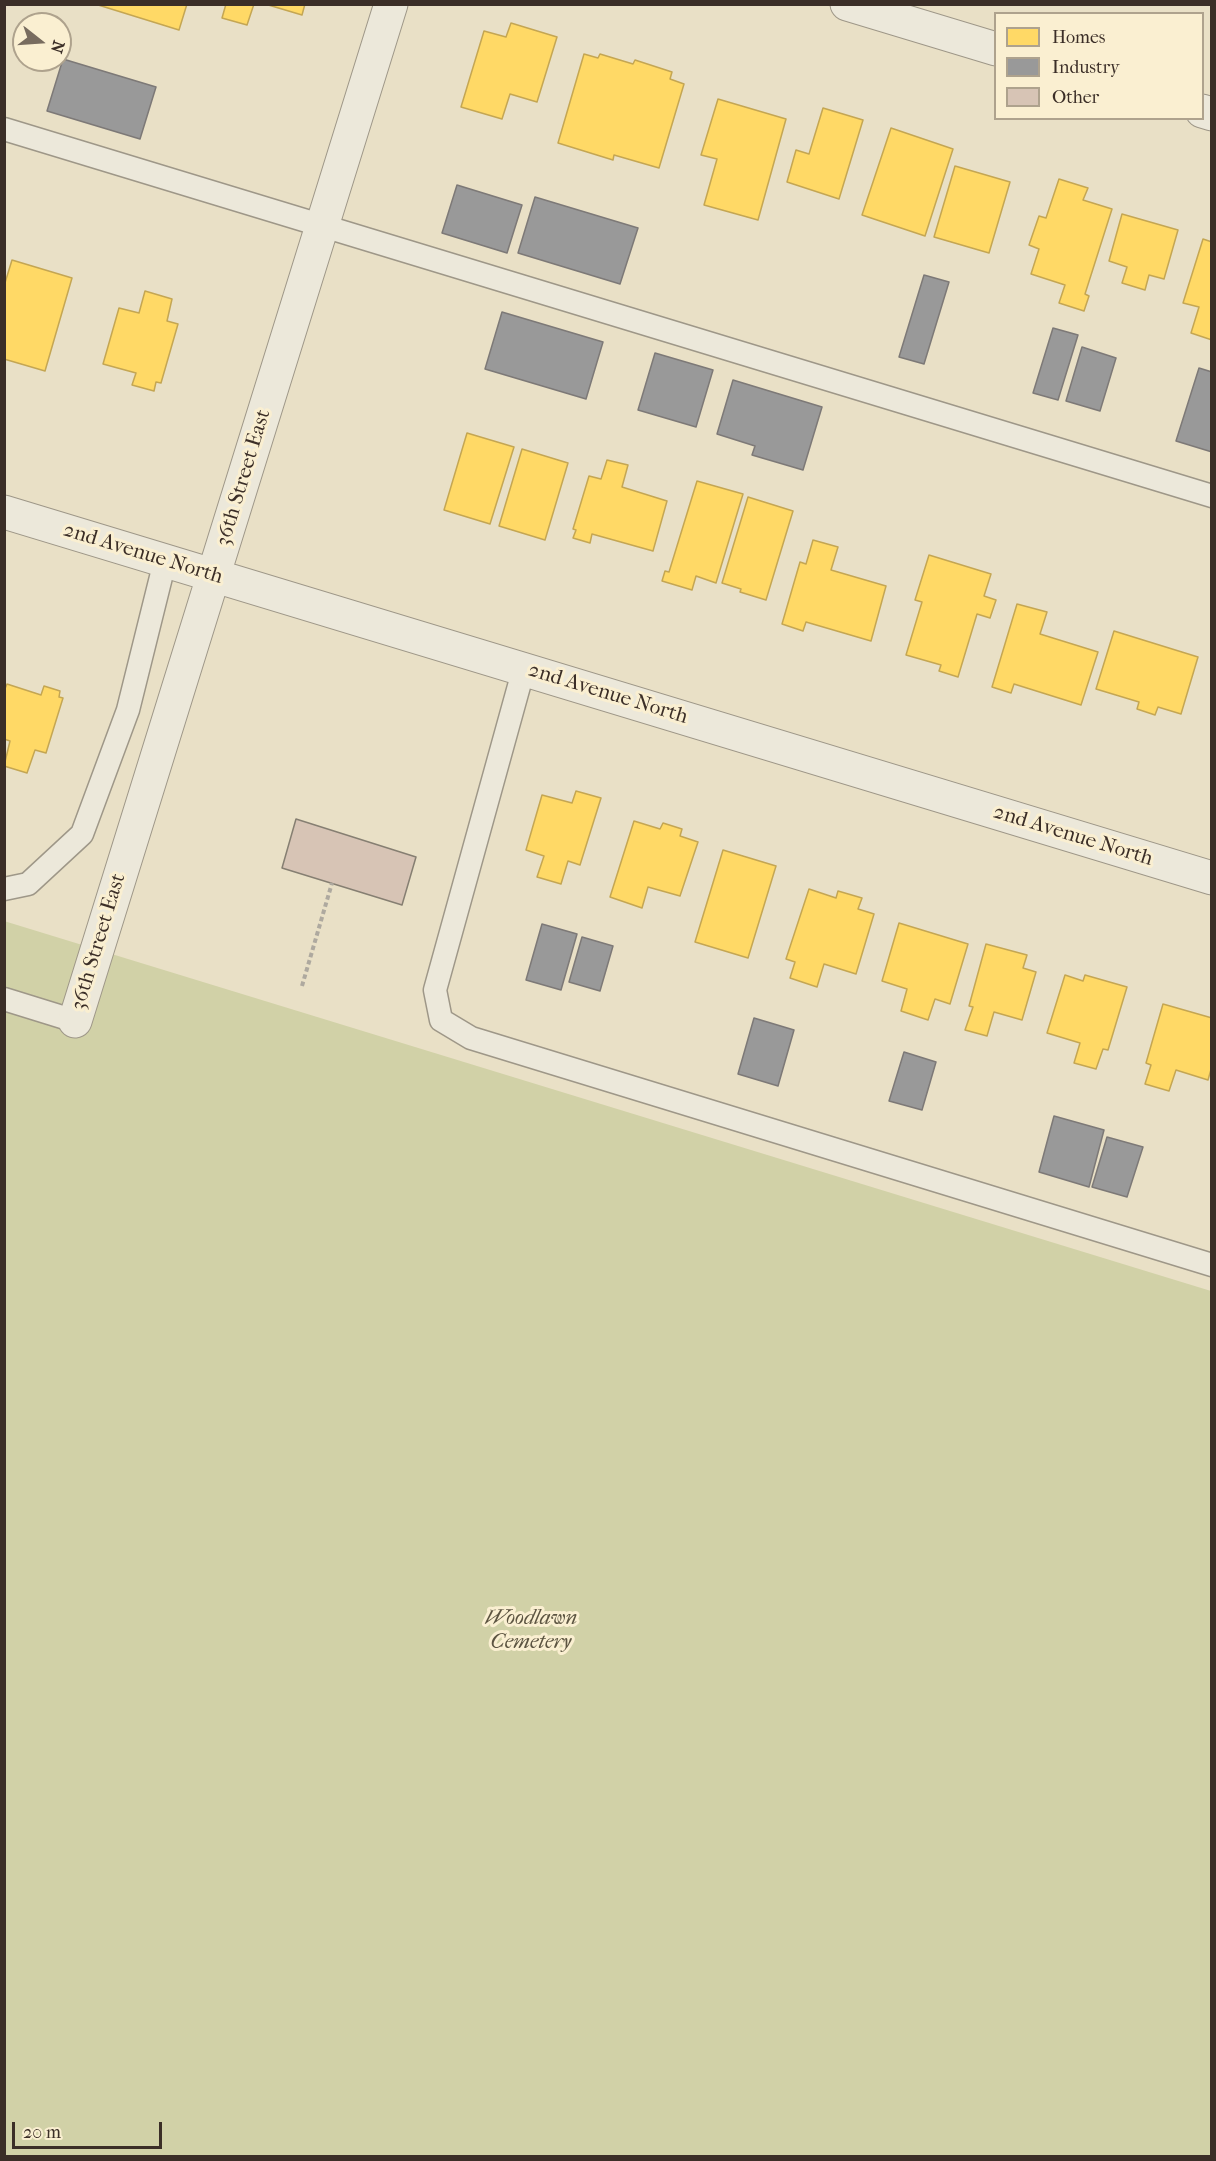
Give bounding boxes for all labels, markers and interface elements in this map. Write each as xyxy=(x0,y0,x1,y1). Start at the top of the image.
north arrow xyxy=(12,12,72,72)
legend xyxy=(994,12,1204,120)
text: Homes xyxy=(1052,27,1106,48)
text: N xyxy=(47,38,69,55)
text: Industry xyxy=(1052,57,1120,78)
text: Other xyxy=(1052,87,1099,108)
street label: 36th Street East xyxy=(211,407,277,549)
street label: 2nd Avenue North xyxy=(60,518,226,590)
street label: 2nd Avenue North xyxy=(525,658,691,730)
street label: 2nd Avenue North xyxy=(990,800,1156,872)
street label: 36th Street East xyxy=(66,871,132,1013)
park label: Woodlawn Cemetery xyxy=(485,1606,577,1656)
scale bar xyxy=(15,2110,165,2148)
text: 20 m xyxy=(23,2122,61,2143)

